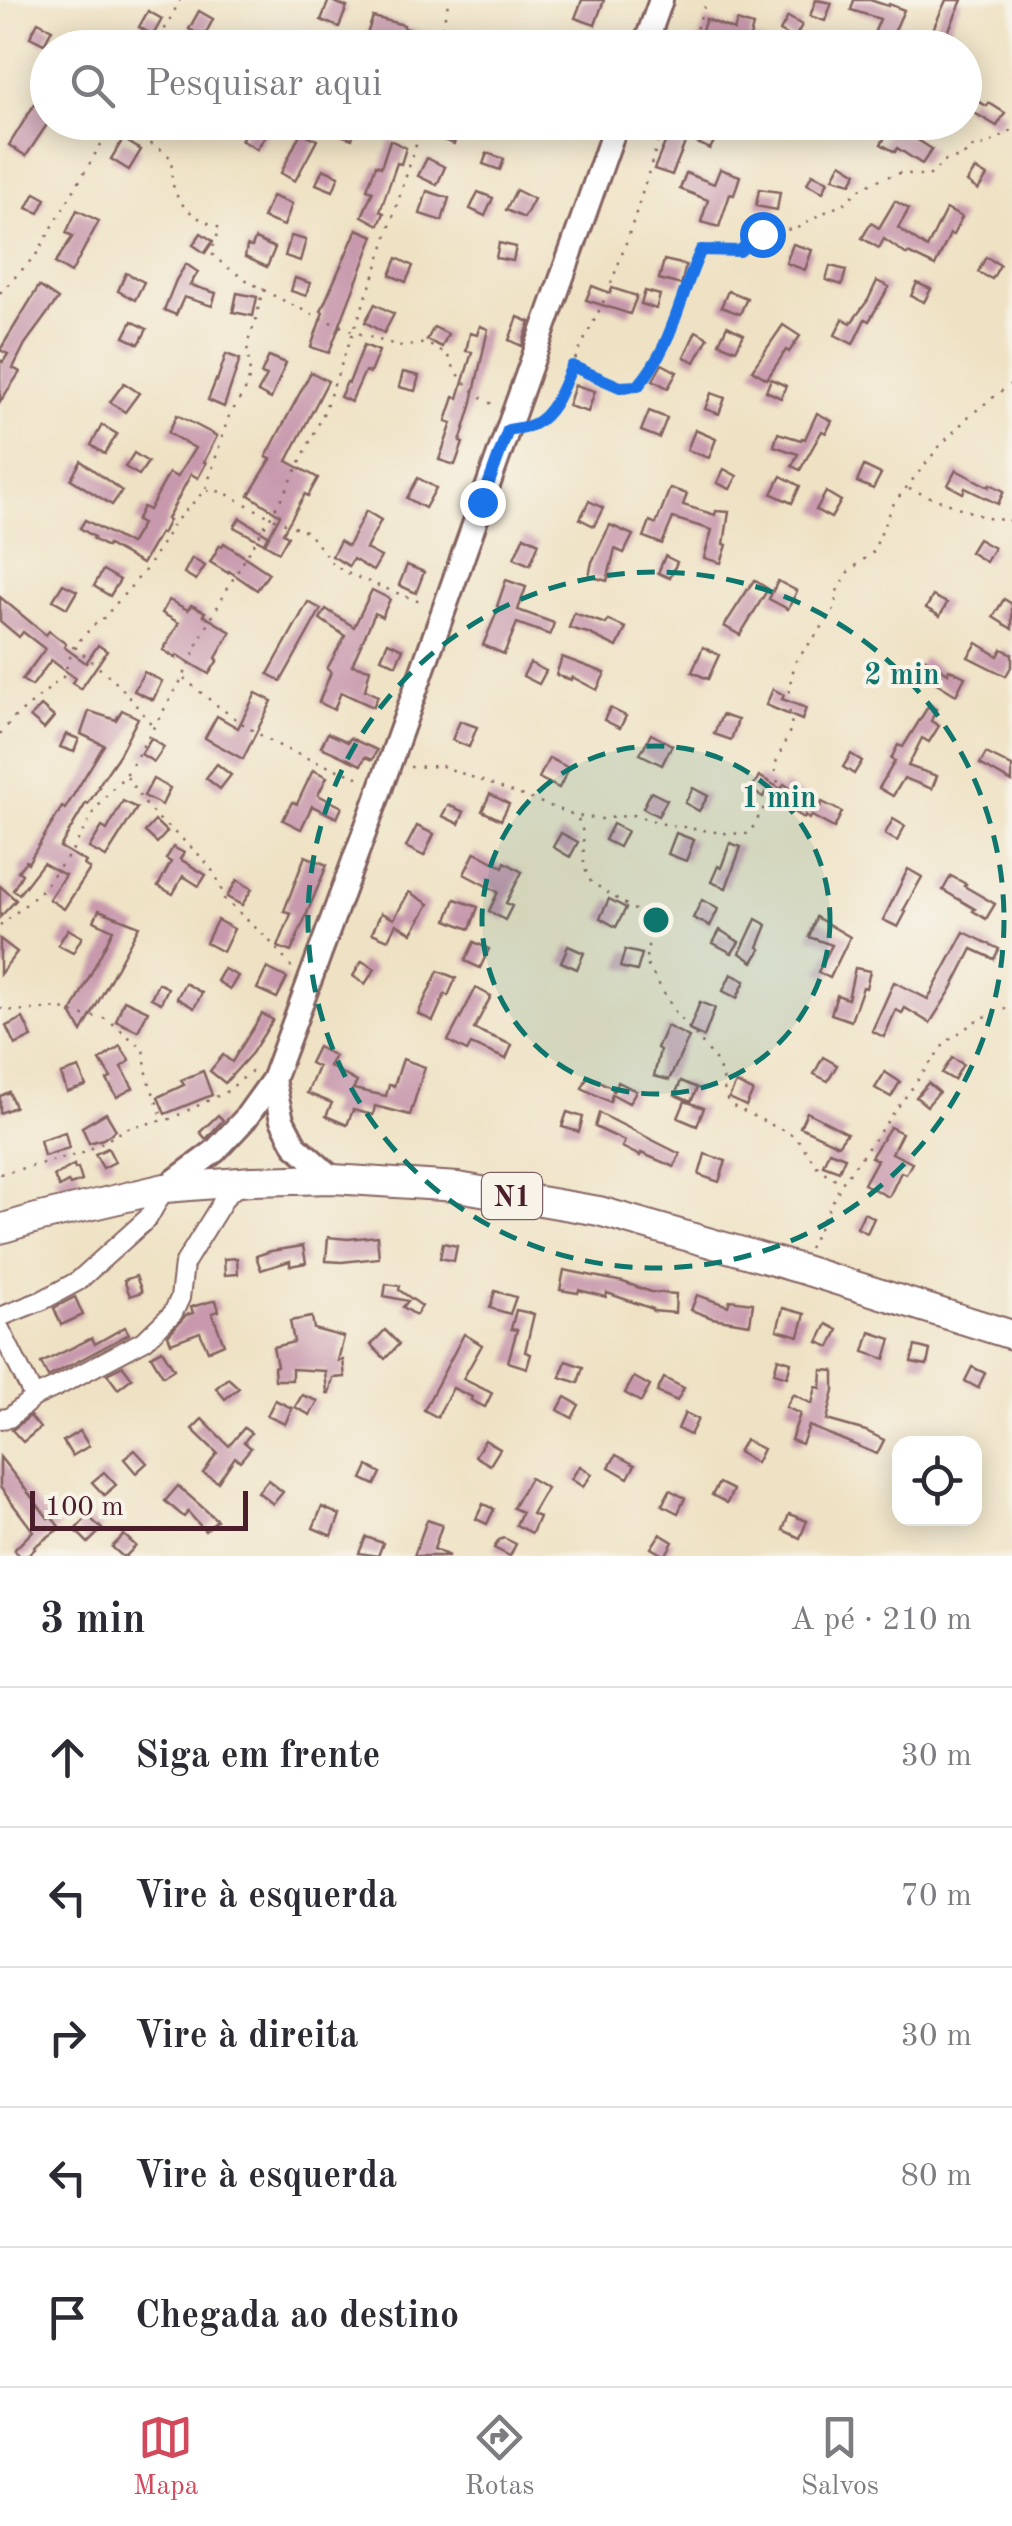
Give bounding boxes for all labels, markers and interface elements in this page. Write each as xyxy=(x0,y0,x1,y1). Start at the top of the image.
search box xyxy=(30,30,982,140)
icon: search xyxy=(65,58,120,113)
text: Pesquisar aqui xyxy=(145,66,382,104)
route start xyxy=(740,212,786,258)
route end xyxy=(460,480,506,526)
text: 2 min xyxy=(864,661,940,691)
text: 1 min xyxy=(741,784,817,814)
centre of rings xyxy=(638,902,674,938)
road number: N1 xyxy=(482,1173,542,1219)
map controls xyxy=(892,1436,982,1526)
button: locate xyxy=(892,1436,982,1526)
scale bar xyxy=(30,1486,248,1530)
text: 100 m xyxy=(45,1494,124,1522)
text: 3 min xyxy=(40,1600,146,1642)
text: A pé · 210 m xyxy=(790,1605,972,1637)
icon: ahead xyxy=(40,1730,95,1785)
text: Siga em frente xyxy=(135,1738,380,1776)
text: 30 m xyxy=(901,1741,972,1773)
icon: left xyxy=(40,1870,95,1925)
text: Vire à esquerda xyxy=(135,1878,397,1916)
text: 70 m xyxy=(901,1881,972,1913)
icon: right xyxy=(40,2010,95,2065)
text: Vire à direita xyxy=(135,2018,359,2056)
text: 30 m xyxy=(901,2021,972,2053)
icon: left xyxy=(40,2150,95,2205)
text: Vire à esquerda xyxy=(135,2158,397,2196)
text: 80 m xyxy=(901,2161,972,2193)
icon: arrive xyxy=(40,2290,95,2345)
text: Chegada ao destino xyxy=(135,2298,459,2336)
tab: Mapa xyxy=(133,2410,199,2505)
tab: Rotas xyxy=(465,2410,535,2505)
tab: Salvos xyxy=(801,2410,879,2505)

